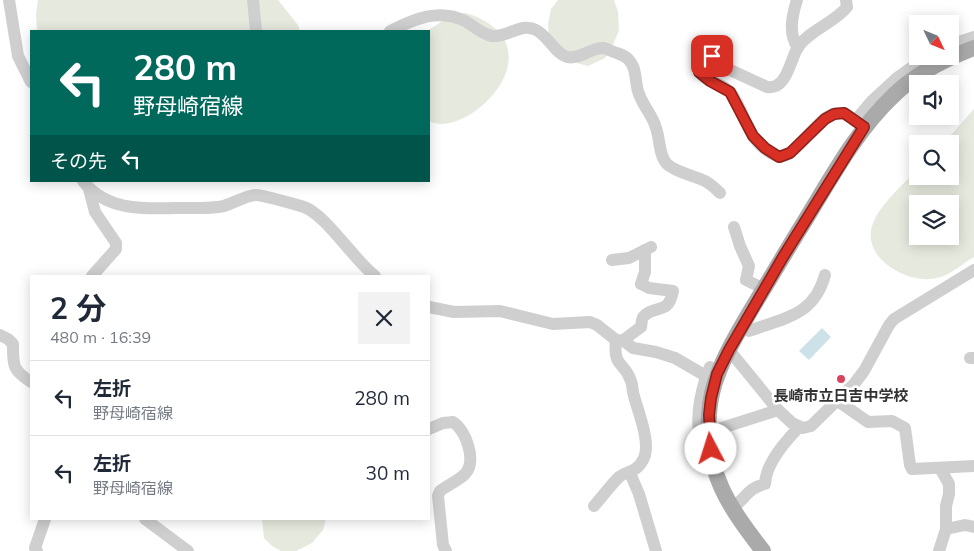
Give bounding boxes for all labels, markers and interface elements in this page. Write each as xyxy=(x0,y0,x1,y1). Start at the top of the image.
north arrow xyxy=(909,15,959,65)
map controls xyxy=(909,15,959,245)
pin xyxy=(691,35,733,77)
icon: arrive xyxy=(698,42,726,70)
text: 280 m xyxy=(133,45,237,89)
icon: left xyxy=(50,50,115,115)
button: sound xyxy=(909,75,959,125)
text: 野母崎宿線 xyxy=(133,92,243,120)
button: search xyxy=(909,135,959,185)
icon: left xyxy=(117,145,145,173)
text: その先 xyxy=(50,149,107,173)
button: layers xyxy=(909,195,959,245)
text: 2 分 xyxy=(50,289,106,327)
button: close xyxy=(358,292,410,344)
text: 480 m · 16:39 xyxy=(50,327,151,347)
marker: 長崎市立日吉中学校 xyxy=(835,373,847,385)
text: 左折 xyxy=(93,376,131,400)
icon: left xyxy=(50,384,78,412)
text: 280 m xyxy=(354,386,410,410)
place label: 長崎市立日吉中学校 xyxy=(773,386,909,405)
text: 野母崎宿線 xyxy=(93,403,173,423)
position arrow xyxy=(684,422,736,474)
text: 左折 xyxy=(93,451,131,475)
icon: left xyxy=(50,459,78,487)
text: 30 m xyxy=(366,461,410,485)
text: 野母崎宿線 xyxy=(93,478,173,498)

